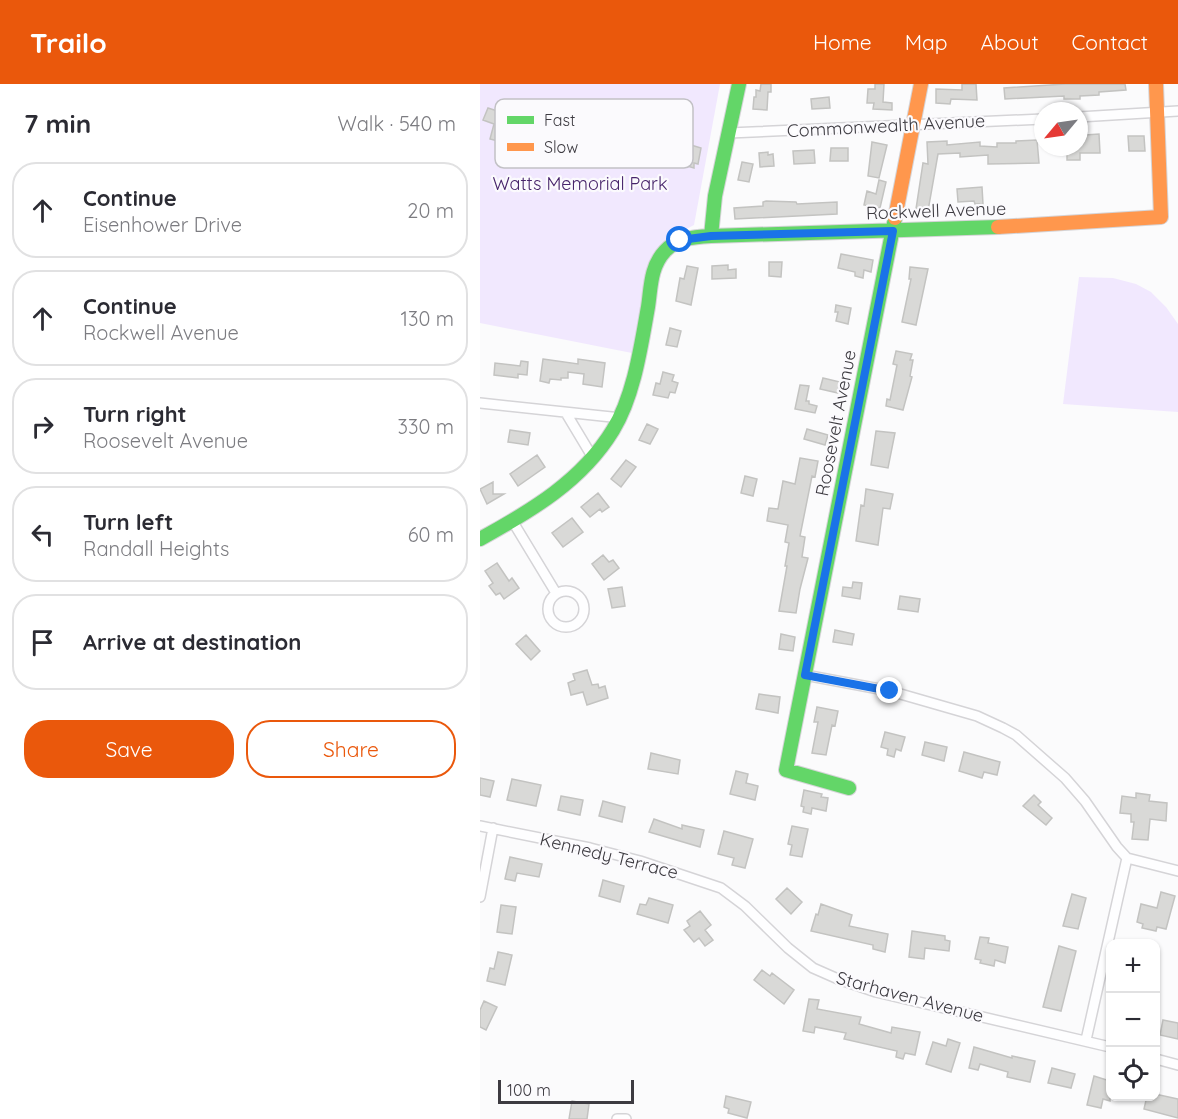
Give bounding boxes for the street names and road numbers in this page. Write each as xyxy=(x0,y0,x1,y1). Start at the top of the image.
street label: Commonwealth Avenue xyxy=(786,109,986,142)
street label: Rockwell Avenue xyxy=(865,197,1006,224)
street label: Roosevelt Avenue xyxy=(810,348,861,498)
street label: Kennedy Terrace xyxy=(537,827,681,884)
street label: Starhaven Avenue xyxy=(834,966,986,1027)

